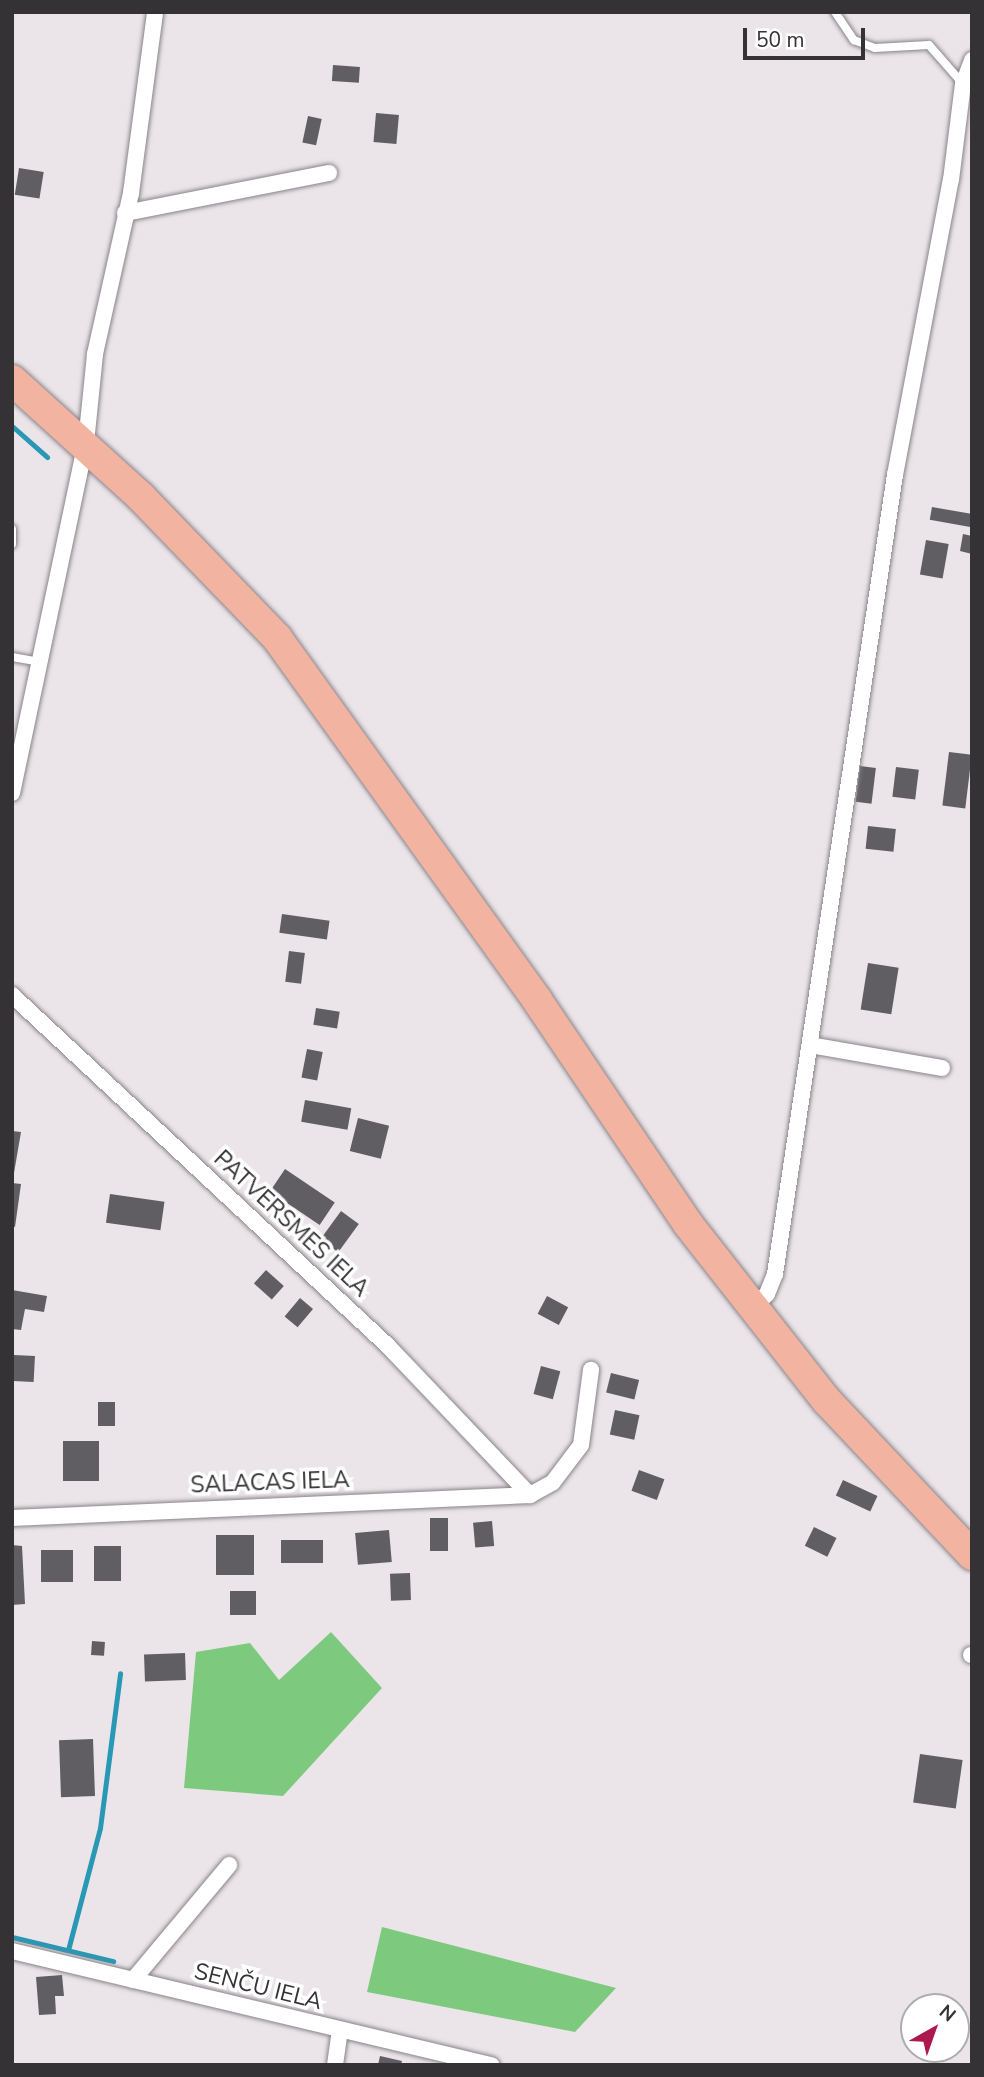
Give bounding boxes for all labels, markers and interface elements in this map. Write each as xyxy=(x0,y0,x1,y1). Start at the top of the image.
scale bar xyxy=(746,14,869,58)
text: 50 m xyxy=(756,26,805,54)
street label: PATVERSMES IELA xyxy=(208,1145,374,1303)
street label: SALACAS IELA xyxy=(190,1466,350,1500)
street label: SENČU IELA xyxy=(191,1958,325,2016)
north arrow xyxy=(900,1993,970,2063)
text: N xyxy=(933,1999,961,2028)

